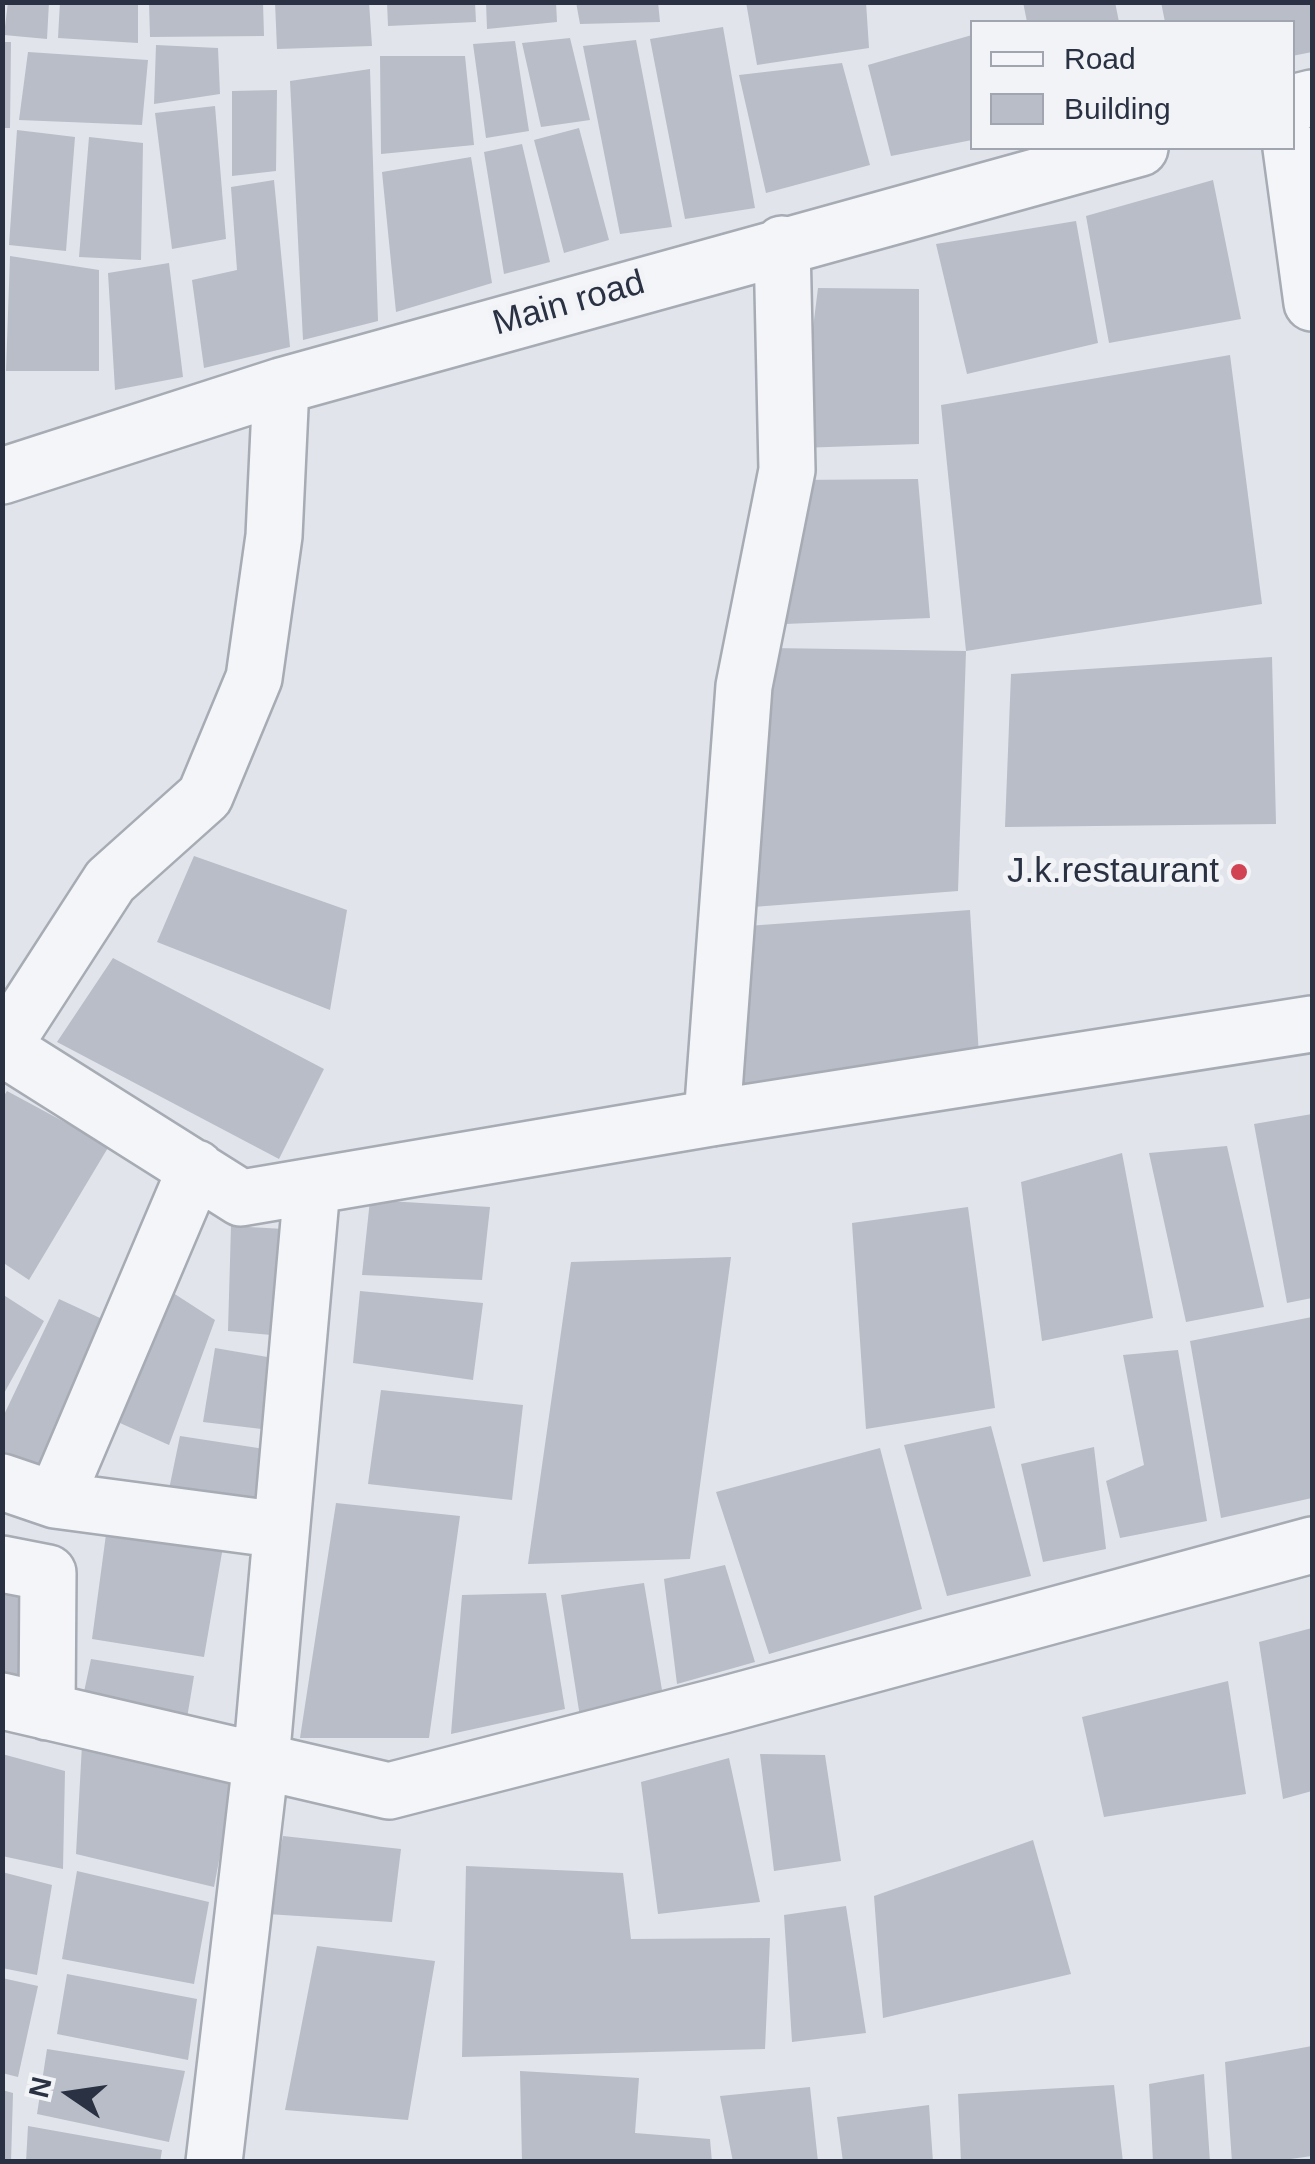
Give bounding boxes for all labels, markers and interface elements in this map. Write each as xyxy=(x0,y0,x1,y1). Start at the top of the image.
legend xyxy=(970,20,1295,150)
text: Road xyxy=(1064,42,1136,75)
text: Building xyxy=(1064,92,1171,125)
street label: Main road xyxy=(488,262,650,346)
place label: J.k.restaurant xyxy=(1007,851,1219,893)
marker: J.k.restaurant xyxy=(1228,861,1250,883)
north arrow xyxy=(20,2044,120,2144)
text: N xyxy=(23,2074,58,2100)

